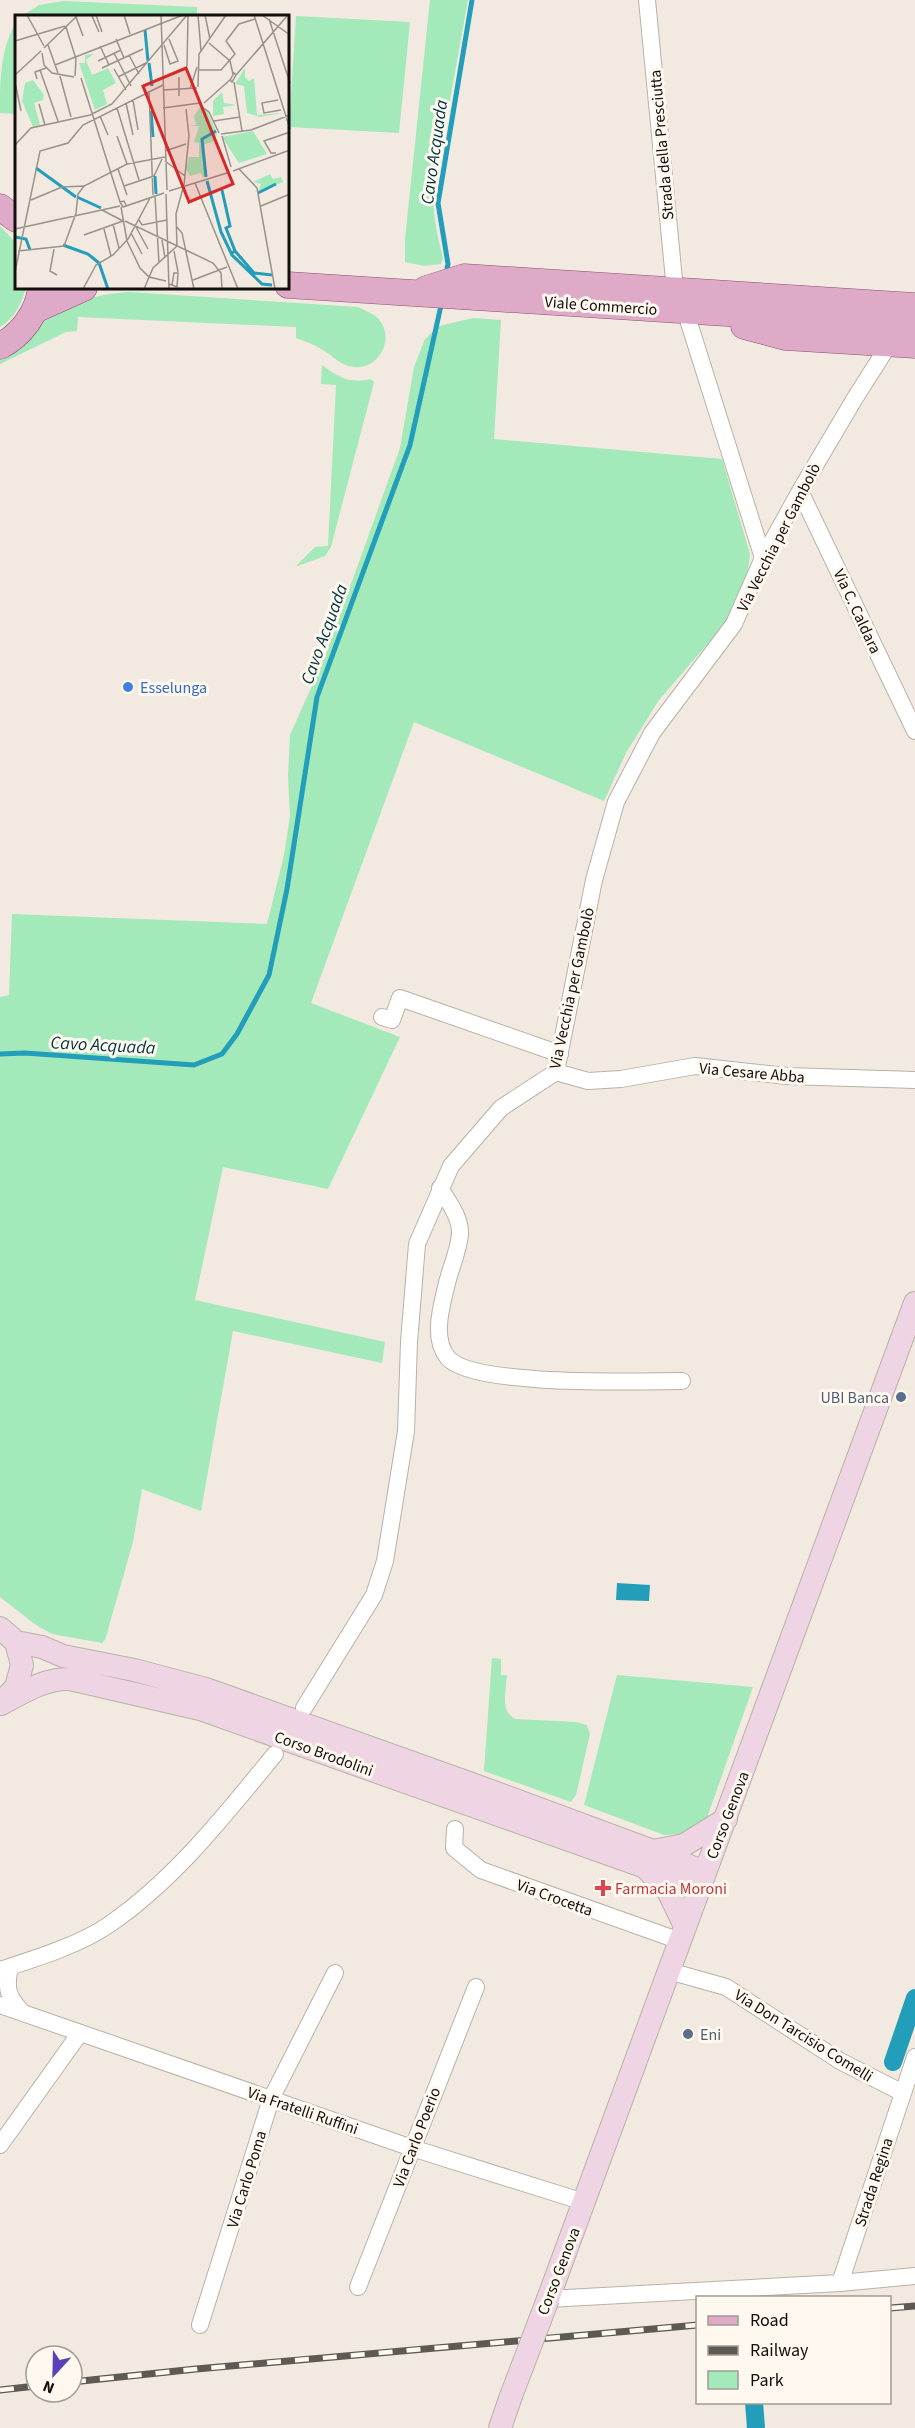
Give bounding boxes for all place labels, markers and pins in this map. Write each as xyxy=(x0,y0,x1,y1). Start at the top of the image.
place label: Esselunga xyxy=(140,677,207,699)
marker: Esselunga xyxy=(121,680,135,694)
place label: UBI Banca xyxy=(820,1387,889,1409)
marker: UBI Banca xyxy=(894,1390,908,1404)
place label: Farmacia Moroni xyxy=(615,1878,727,1900)
marker: Farmacia Moroni xyxy=(596,1881,610,1895)
place label: Eni xyxy=(700,2024,721,2046)
marker: Eni xyxy=(681,2027,695,2041)

